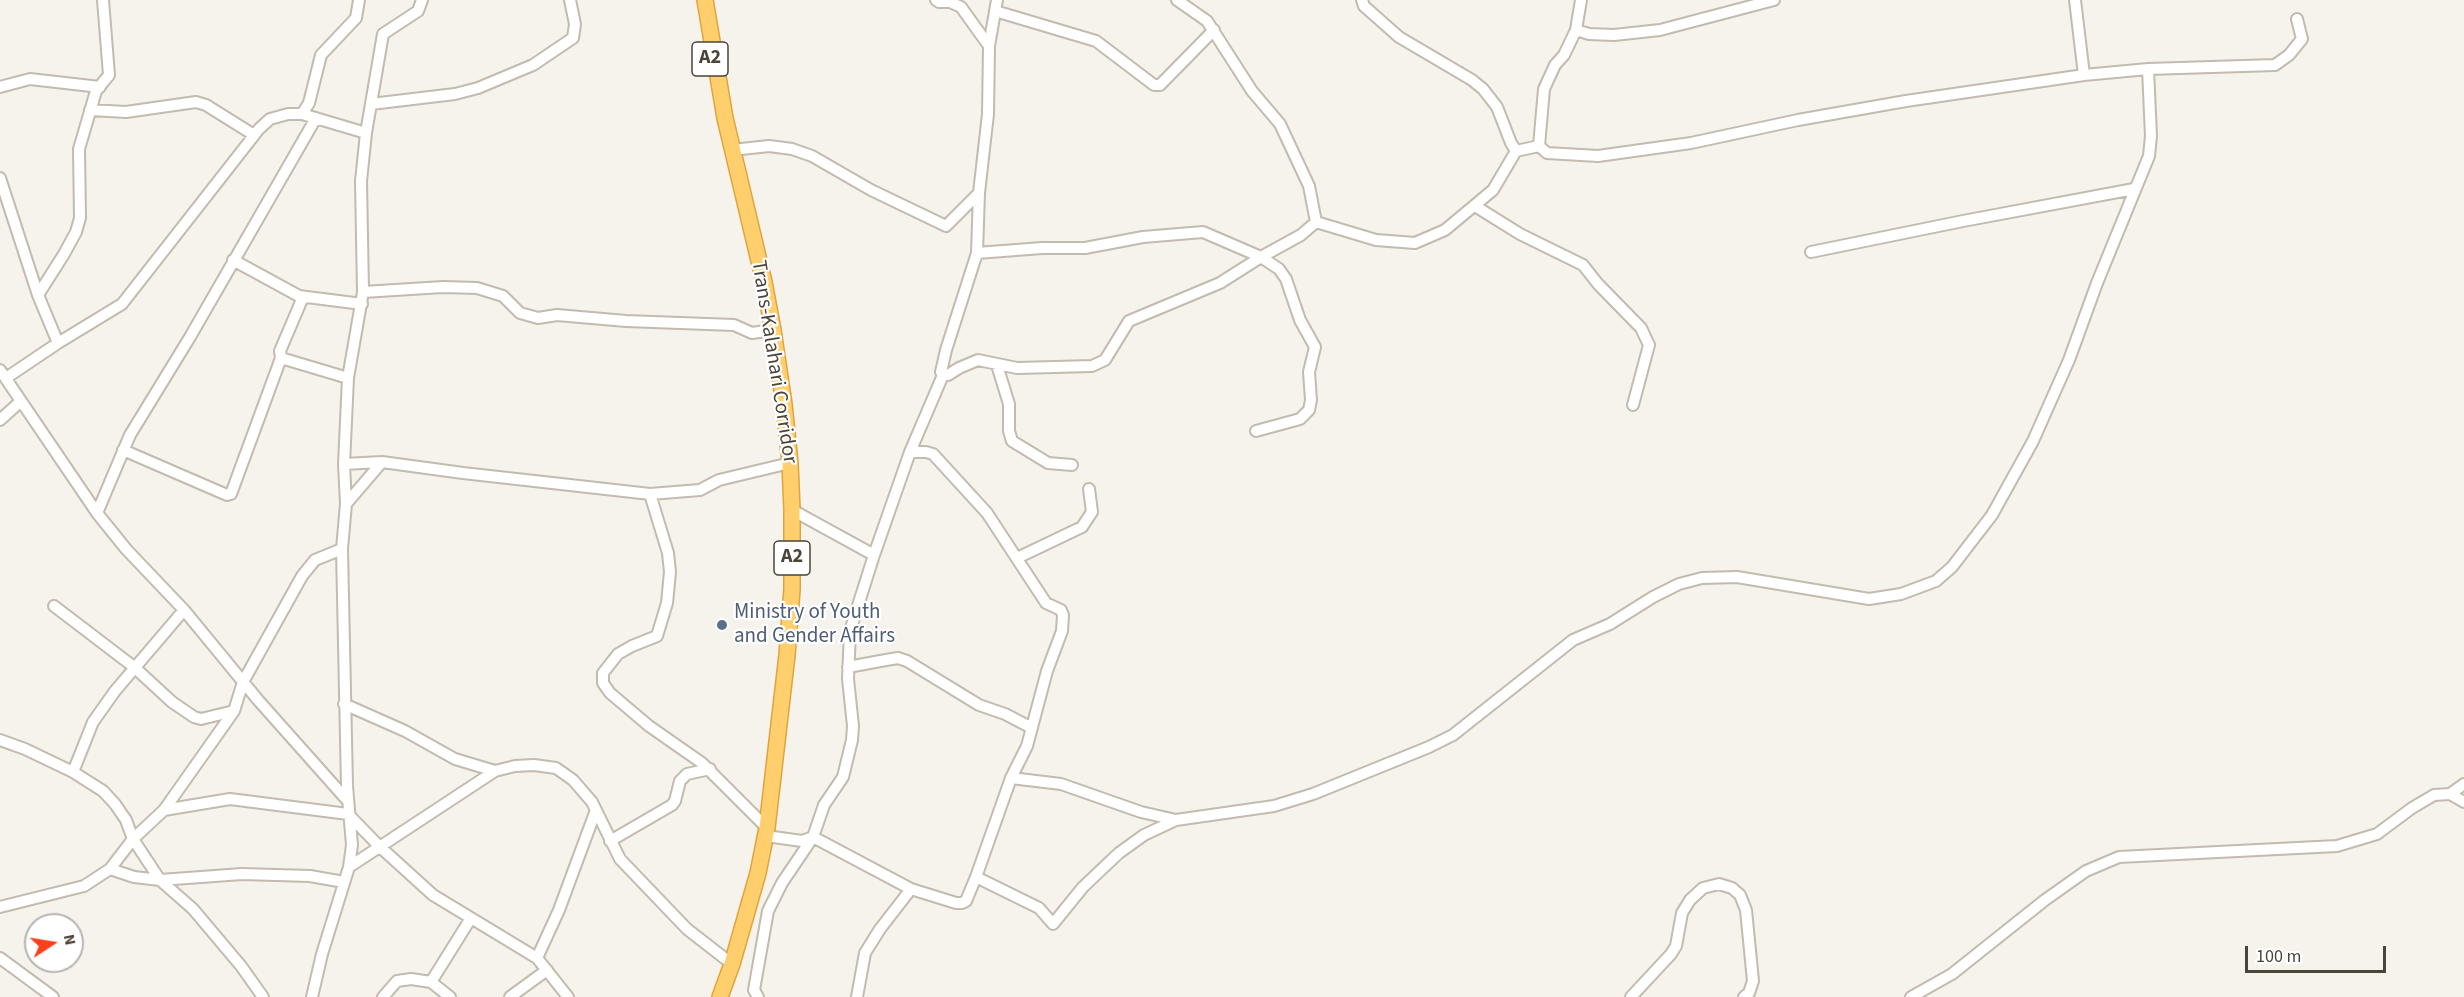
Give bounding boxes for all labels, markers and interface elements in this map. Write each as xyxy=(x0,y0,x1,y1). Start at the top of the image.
road number: A2 xyxy=(692,42,728,76)
street label: Trans-Kalahari Corridor xyxy=(744,259,802,465)
road number: A2 xyxy=(774,541,810,575)
place label: Ministry of Youth and Gender Affairs xyxy=(734,600,895,650)
marker: Ministry of Youth and Gender Affairs xyxy=(715,618,729,632)
north arrow xyxy=(24,913,84,973)
text: N xyxy=(58,932,82,947)
scale bar xyxy=(2248,934,2389,972)
text: 100 m xyxy=(2256,944,2301,969)

